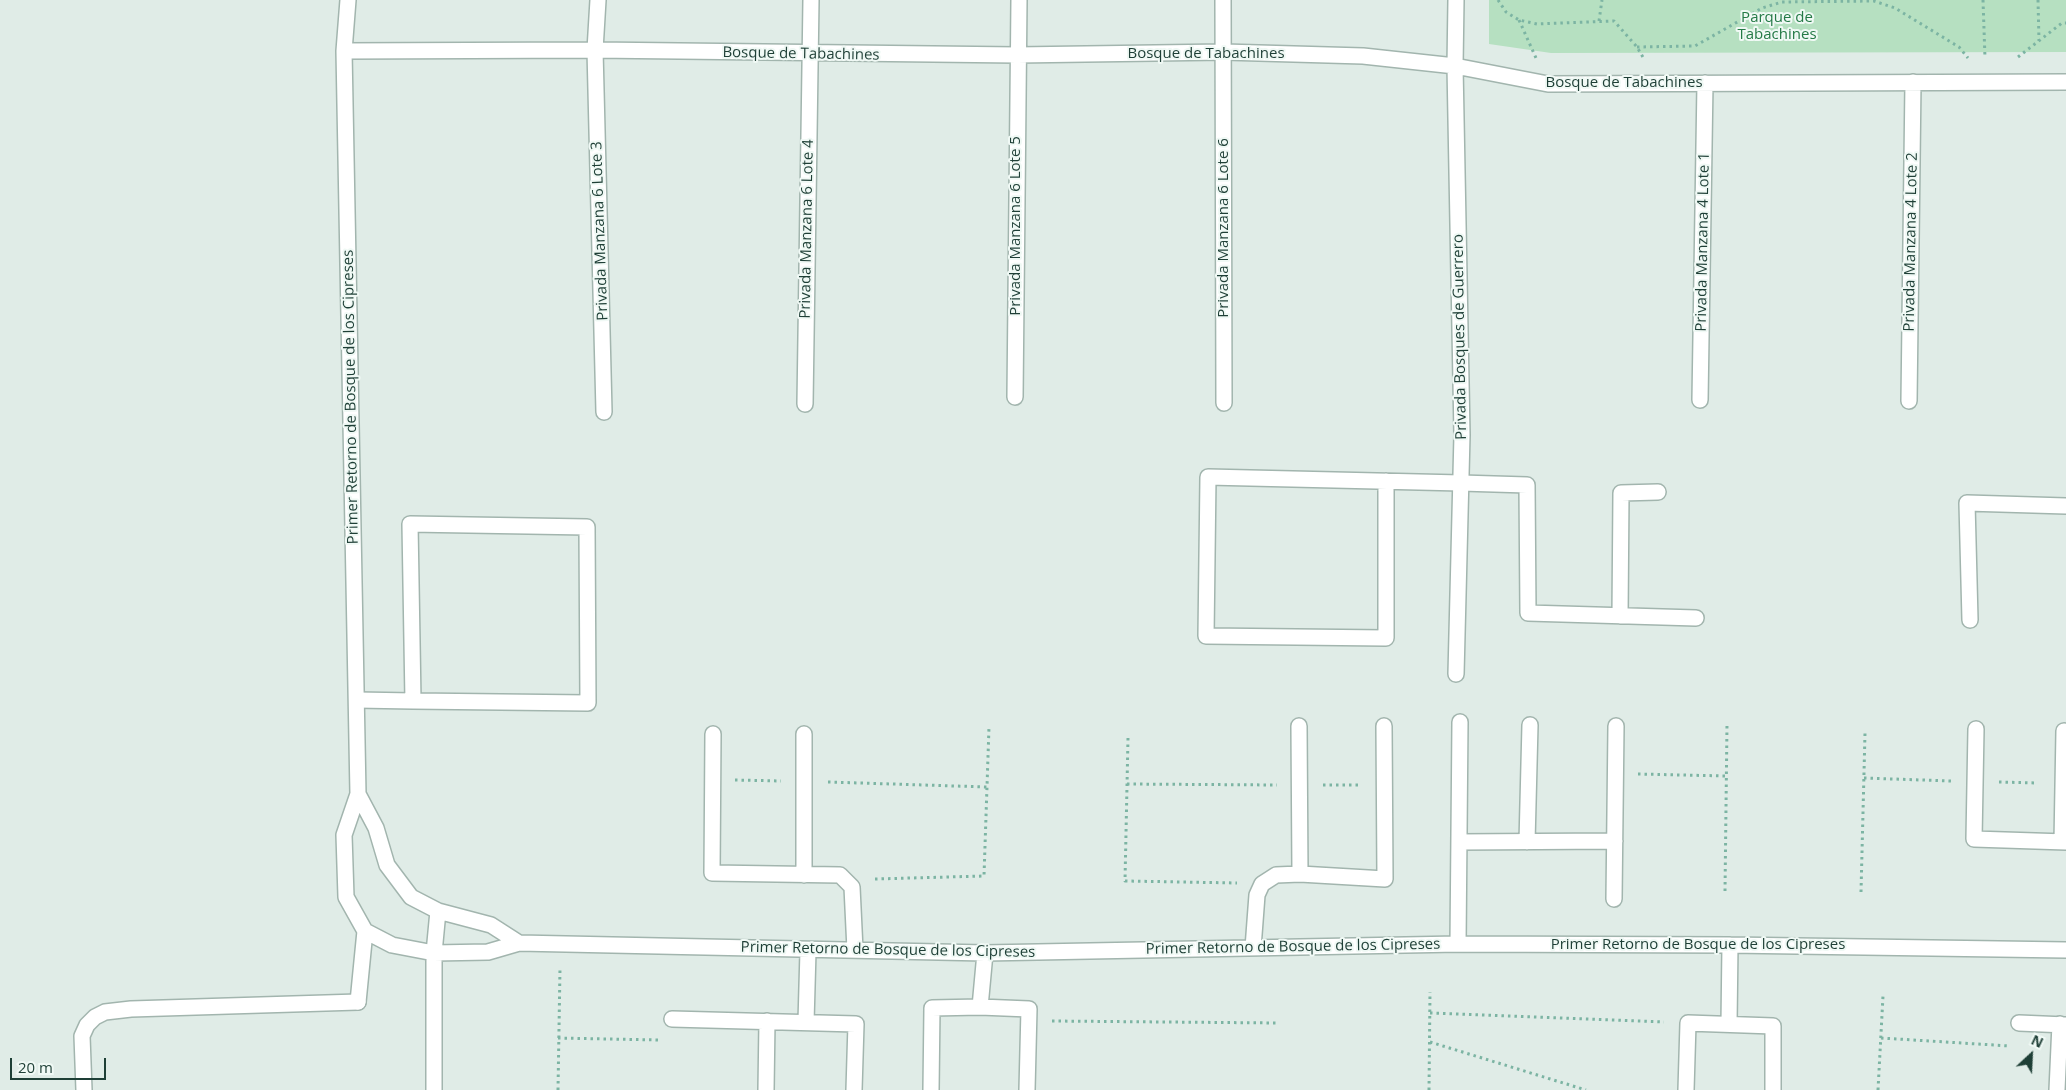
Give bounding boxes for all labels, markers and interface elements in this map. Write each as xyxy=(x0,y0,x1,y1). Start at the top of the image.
park label: Parque de Tabachines xyxy=(1737,9,1817,44)
street label: Bosque de Tabachines xyxy=(722,44,880,64)
street label: Bosque de Tabachines xyxy=(1127,45,1285,63)
street label: Bosque de Tabachines xyxy=(1545,74,1703,92)
street label: Privada Manzana 6 Lote 5 xyxy=(1007,136,1025,316)
street label: Privada Manzana 6 Lote 6 xyxy=(1215,138,1233,318)
street label: Privada Manzana 6 Lote 4 xyxy=(796,139,818,319)
street label: Privada Manzana 6 Lote 3 xyxy=(588,141,612,321)
street label: Privada Manzana 4 Lote 1 xyxy=(1692,152,1714,332)
street label: Privada Manzana 4 Lote 2 xyxy=(1900,152,1922,332)
street label: Privada Bosques de Guerrero xyxy=(1449,234,1471,440)
street label: Primer Retorno de Bosque de los Cipreses xyxy=(339,250,363,544)
street label: Primer Retorno de Bosque de los Cipreses xyxy=(1146,935,1440,959)
street label: Primer Retorno de Bosque de los Cipreses xyxy=(1551,936,1845,954)
street label: Primer Retorno de Bosque de los Cipreses xyxy=(741,938,1035,962)
north arrow xyxy=(2006,1030,2056,1080)
text: N xyxy=(2028,1030,2047,1052)
scale bar xyxy=(12,1048,109,1080)
text: 20 m xyxy=(18,1057,53,1077)

